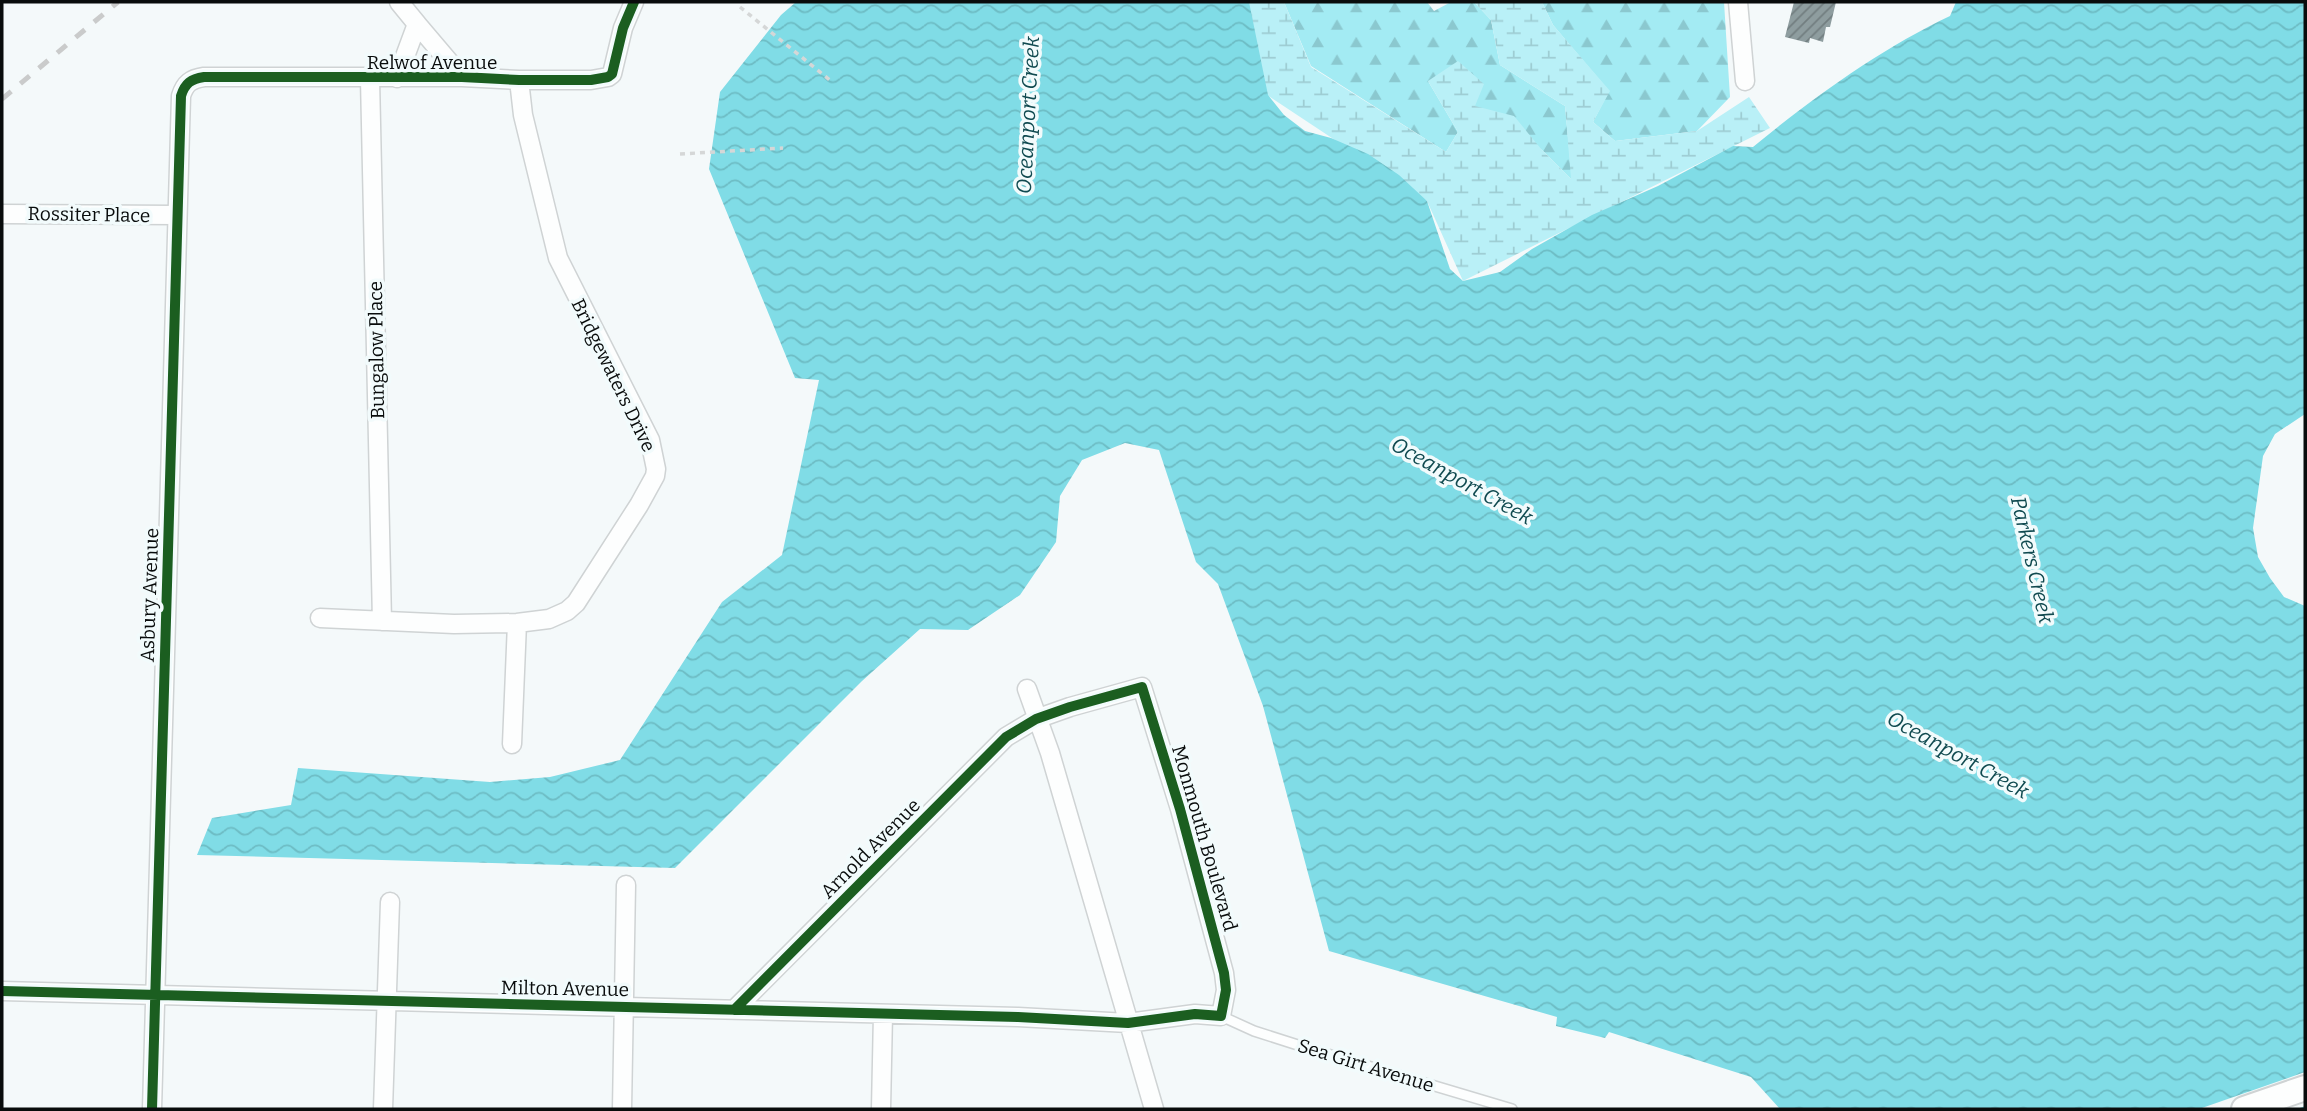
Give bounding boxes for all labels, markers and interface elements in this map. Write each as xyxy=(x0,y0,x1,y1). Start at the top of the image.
water label: Oceanport Creek xyxy=(1011,35,1045,194)
street label: Relwof Avenue xyxy=(367,51,497,74)
street label: Rossiter Place xyxy=(28,202,150,227)
street label: Bungalow Place xyxy=(364,281,389,419)
street label: Bridgewaters Drive xyxy=(567,295,661,456)
water label: Oceanport Creek xyxy=(1387,431,1538,531)
water label: Parkers Creek xyxy=(2005,494,2059,626)
street label: Asbury Avenue xyxy=(136,527,163,663)
water label: Oceanport Creek xyxy=(1883,705,2034,805)
street label: Monmouth Boulevard xyxy=(1167,743,1242,934)
street label: Arnold Avenue xyxy=(816,794,925,903)
street label: Milton Avenue xyxy=(501,976,629,1001)
street label: Sea Girt Avenue xyxy=(1295,1034,1437,1097)

